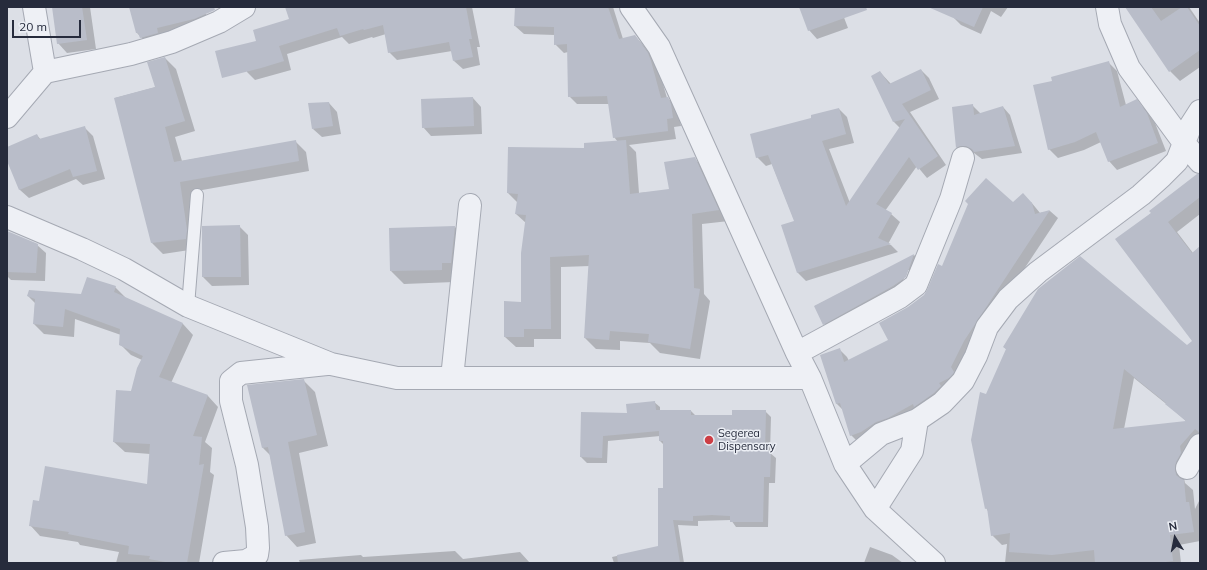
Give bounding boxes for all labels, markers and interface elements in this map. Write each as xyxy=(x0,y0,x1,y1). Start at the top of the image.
scale bar xyxy=(14,12,83,38)
text: 20 m xyxy=(19,19,47,34)
place label: Segerea Dispensary xyxy=(718,427,776,453)
marker: Segerea Dispensary xyxy=(703,434,715,446)
north arrow xyxy=(1155,518,1195,558)
text: N xyxy=(1168,519,1178,534)

